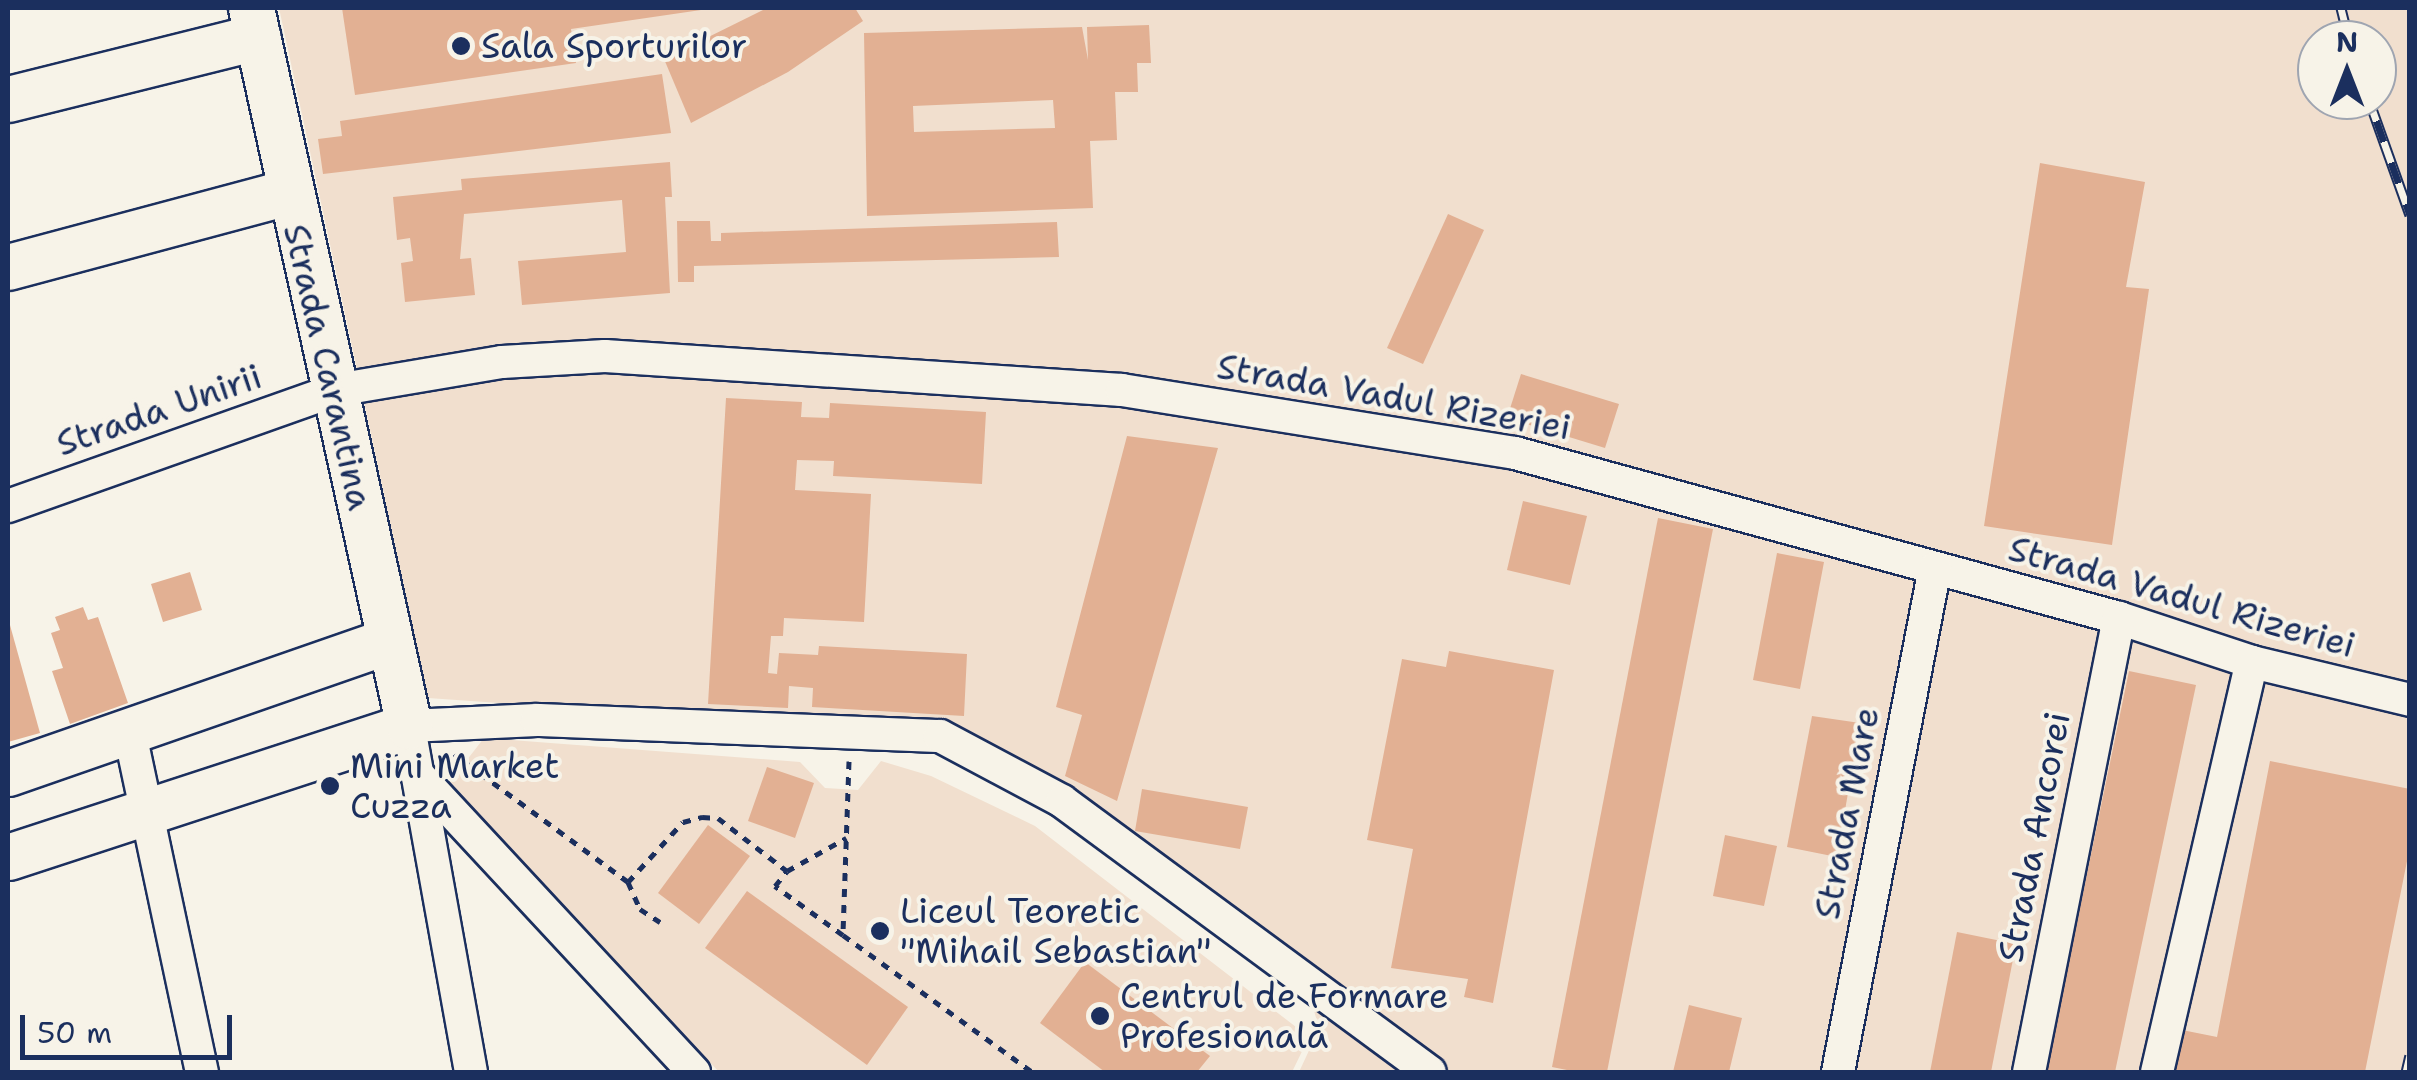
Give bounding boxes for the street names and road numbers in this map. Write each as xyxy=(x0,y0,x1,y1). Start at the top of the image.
street label: Strada Carantina xyxy=(275,220,381,514)
street label: Strada Vadul Rizeriei xyxy=(1214,345,1574,449)
street label: Strada Unirii xyxy=(51,355,267,465)
street label: Strada Vadul Rizeriei xyxy=(2004,527,2360,667)
street label: Strada Mare xyxy=(1806,704,1888,922)
street label: Strada Ancorei xyxy=(1989,708,2079,966)

